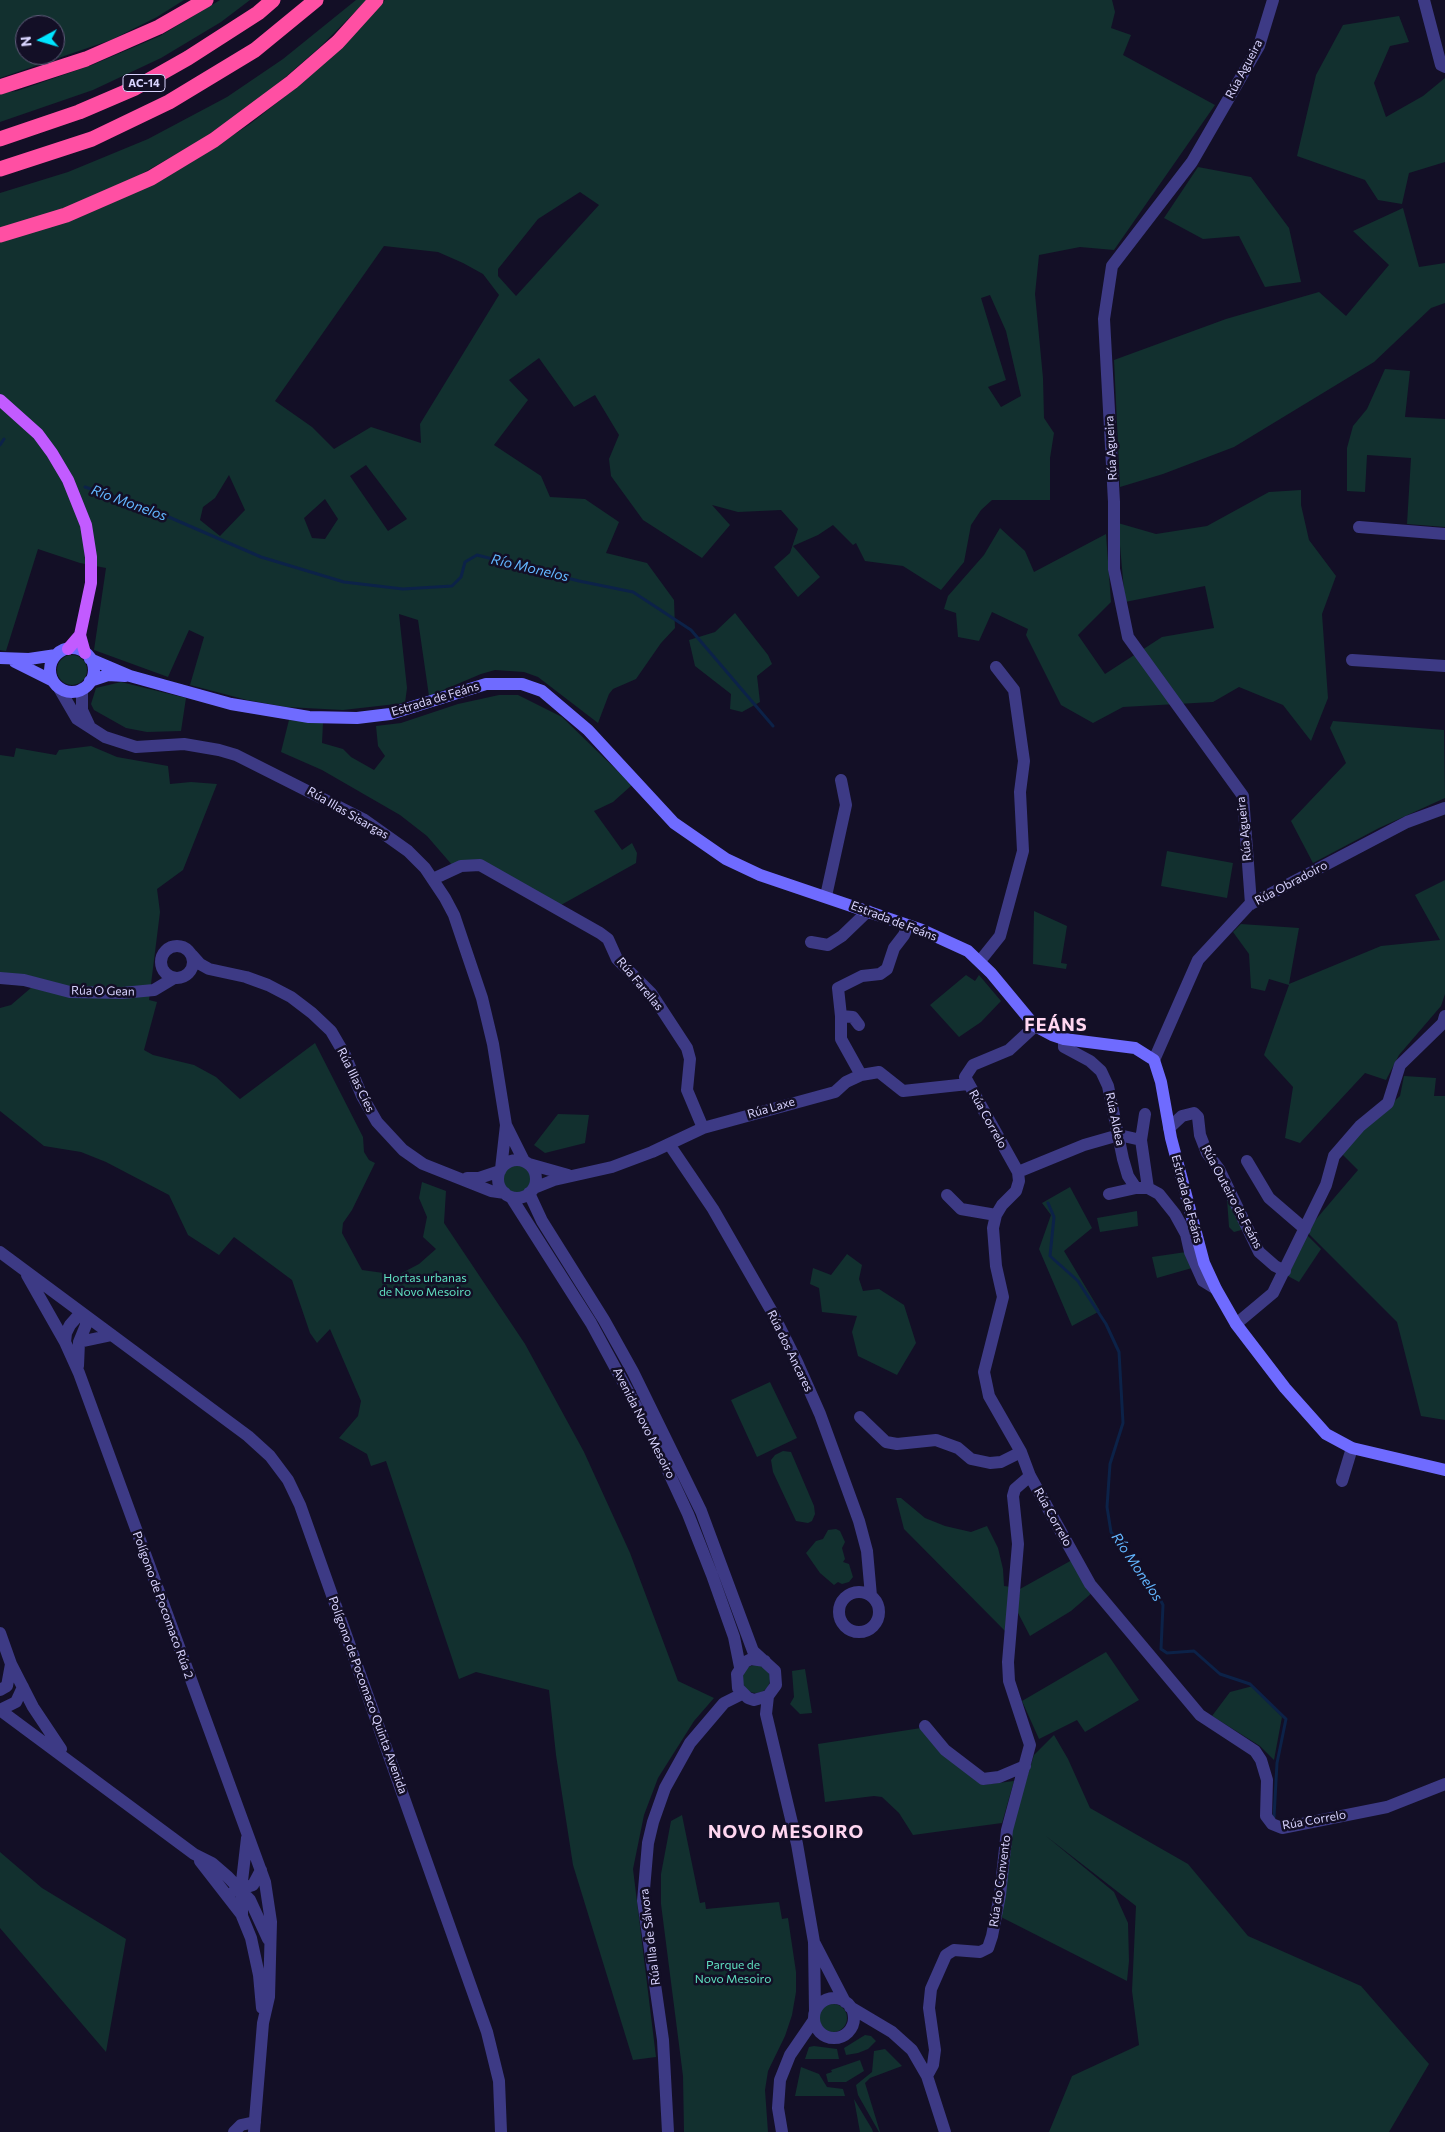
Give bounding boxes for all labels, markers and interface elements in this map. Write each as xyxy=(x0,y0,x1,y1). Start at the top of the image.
north arrow xyxy=(15,15,65,65)
text: N xyxy=(17,35,35,48)
street label: Rúa Agueira xyxy=(1222,37,1266,101)
road number: AC-14 xyxy=(123,75,165,92)
street label: Rúa Agueira xyxy=(1102,415,1120,481)
water label: Río Monelos xyxy=(89,482,169,524)
water label: Río Monelos xyxy=(489,551,571,585)
street label: Estrada de Feáns xyxy=(389,679,481,719)
street label: Rúa Illas Sisargas xyxy=(305,784,391,842)
street label: Rúa Agueira xyxy=(1233,796,1255,862)
street label: Rúa Obradoiro xyxy=(1252,858,1330,908)
street label: Estrada de Feáns xyxy=(849,898,939,944)
street label: Rúa Farellas xyxy=(614,955,666,1013)
street label: Rúa O Gean xyxy=(71,983,135,999)
district label: FEÁNS xyxy=(1024,1014,1088,1036)
street label: Rúa Illas Cíes xyxy=(334,1045,378,1115)
street label: Rúa Correlo xyxy=(966,1087,1010,1151)
street label: Rúa Aldea xyxy=(1102,1091,1128,1147)
street label: Rúa Laxe xyxy=(746,1094,796,1122)
street label: Rúa Outeiro de Feáns xyxy=(1199,1143,1265,1251)
street label: Estrada de Feáns xyxy=(1168,1153,1206,1245)
park label: Hortas urbanas de Novo Mesoiro xyxy=(379,1271,471,1299)
street label: Rúa dos Ancares xyxy=(764,1308,816,1394)
street label: Avenida Novo Mesoiro xyxy=(610,1365,678,1481)
street label: Rúa Correlo xyxy=(1031,1485,1075,1549)
street label: Polígono de Pocomaco Rúa 2 xyxy=(130,1529,196,1681)
water label: Río Monelos xyxy=(1108,1529,1166,1605)
street label: Polígono de Pocomaco Quinta Avenida xyxy=(325,1594,411,1796)
street label: Rúa Correlo xyxy=(1281,1807,1347,1833)
district label: NOVO MESOIRO xyxy=(706,1821,866,1843)
street label: Rúa do Convento xyxy=(986,1834,1014,1928)
street label: Rúa Illa de Sálvora xyxy=(637,1888,663,1986)
park label: Parque de Novo Mesoiro xyxy=(695,1958,771,1986)

